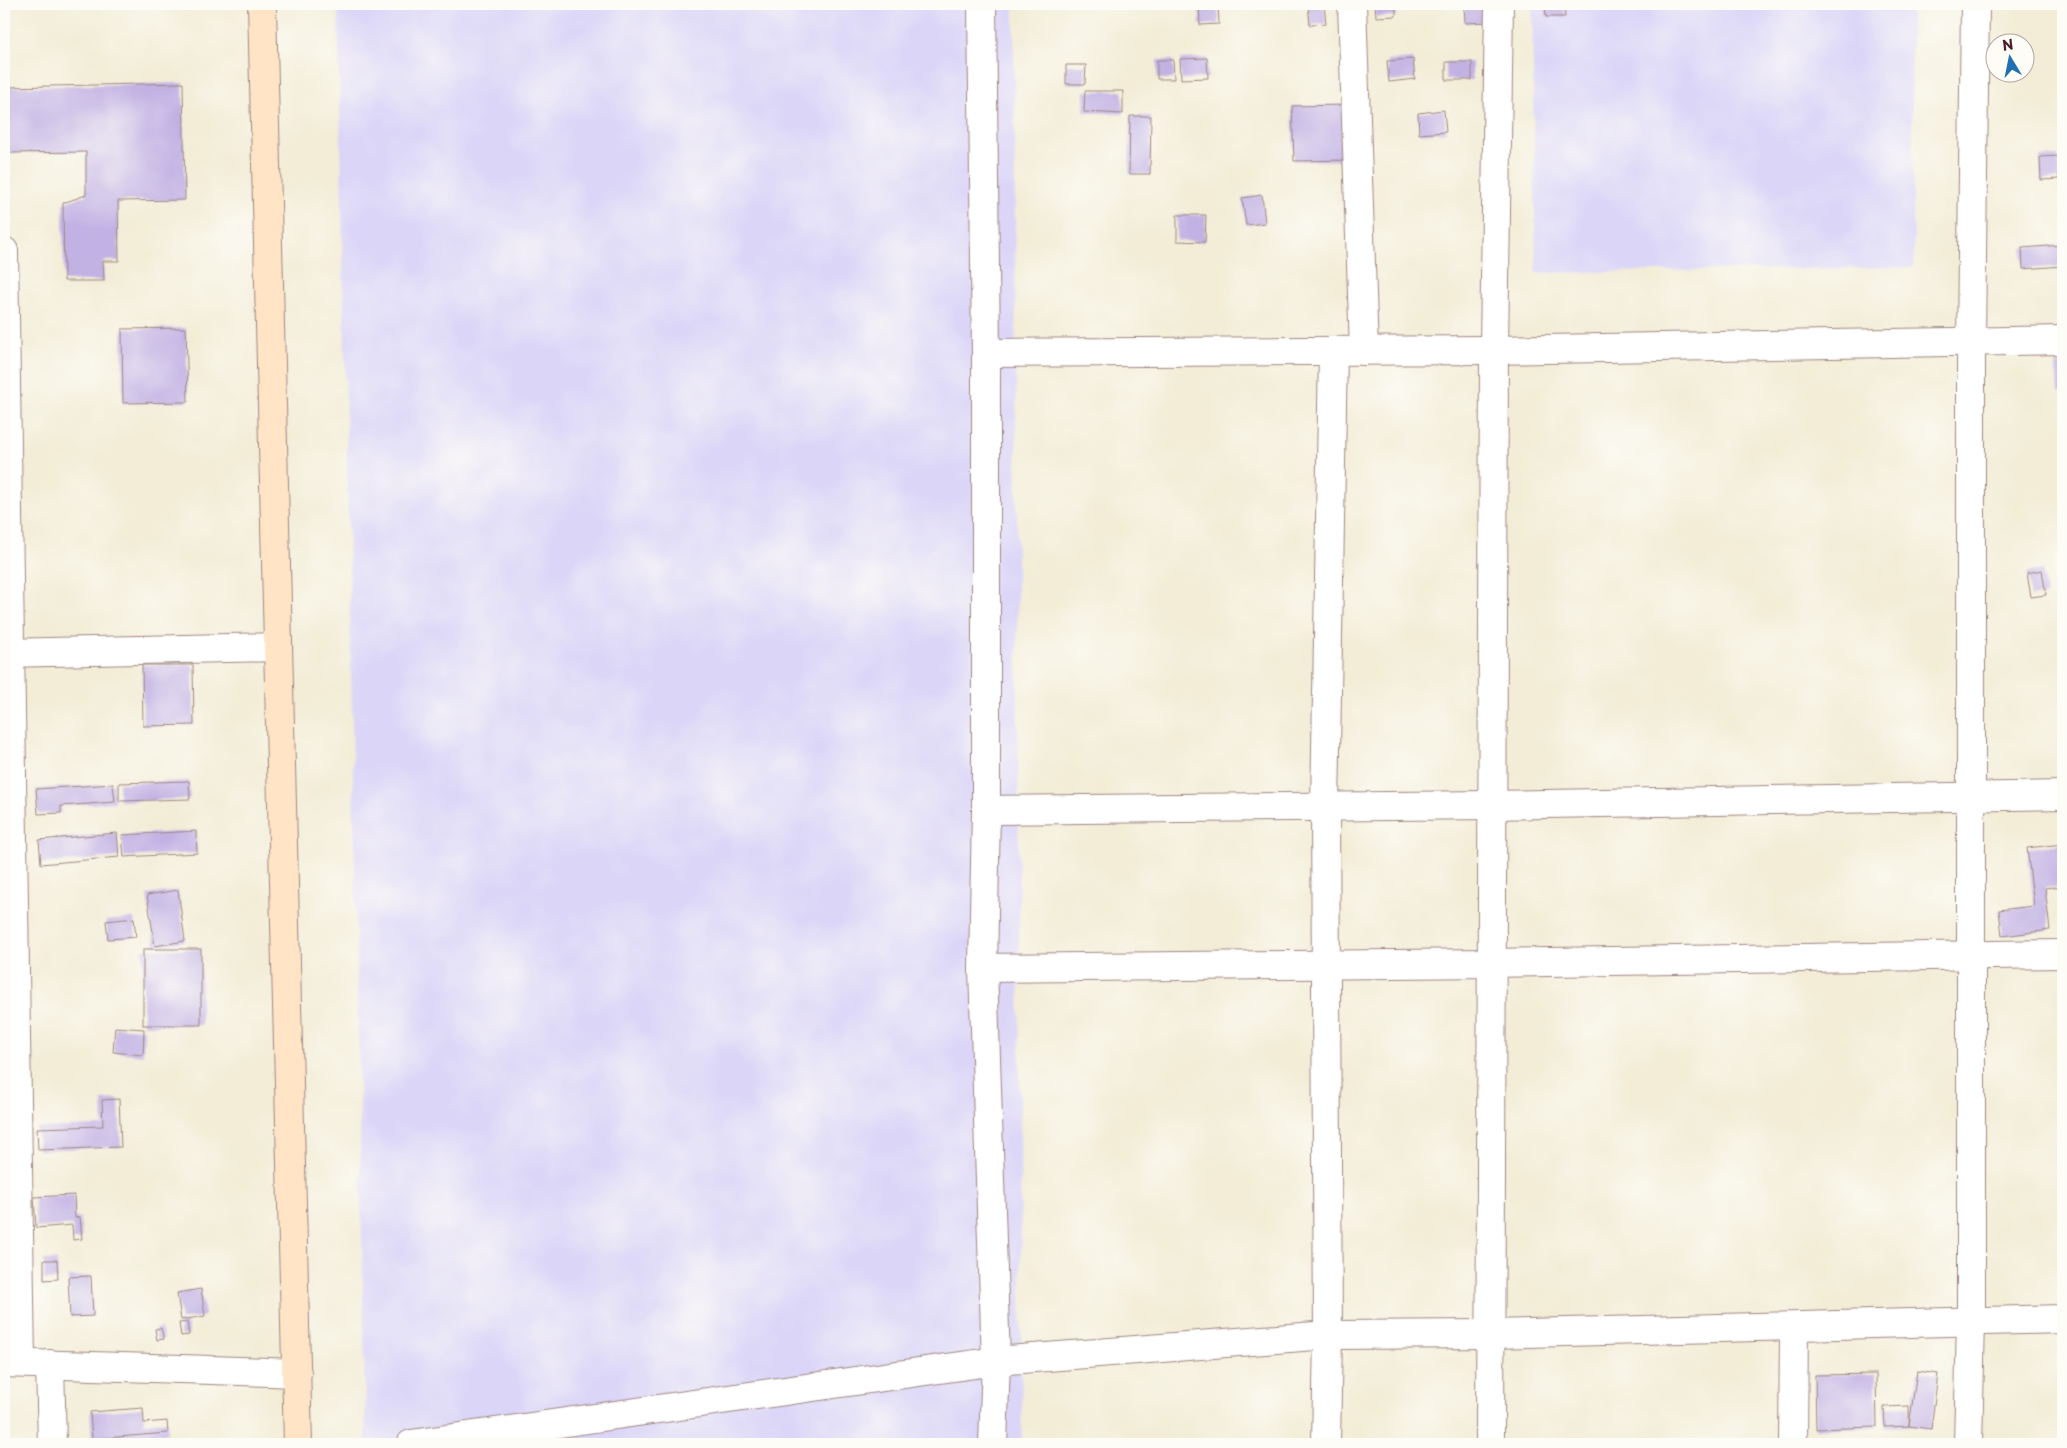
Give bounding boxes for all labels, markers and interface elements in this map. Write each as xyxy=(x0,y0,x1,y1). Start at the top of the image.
north arrow xyxy=(1984,32,2034,82)
text: N xyxy=(2000,33,2015,56)

